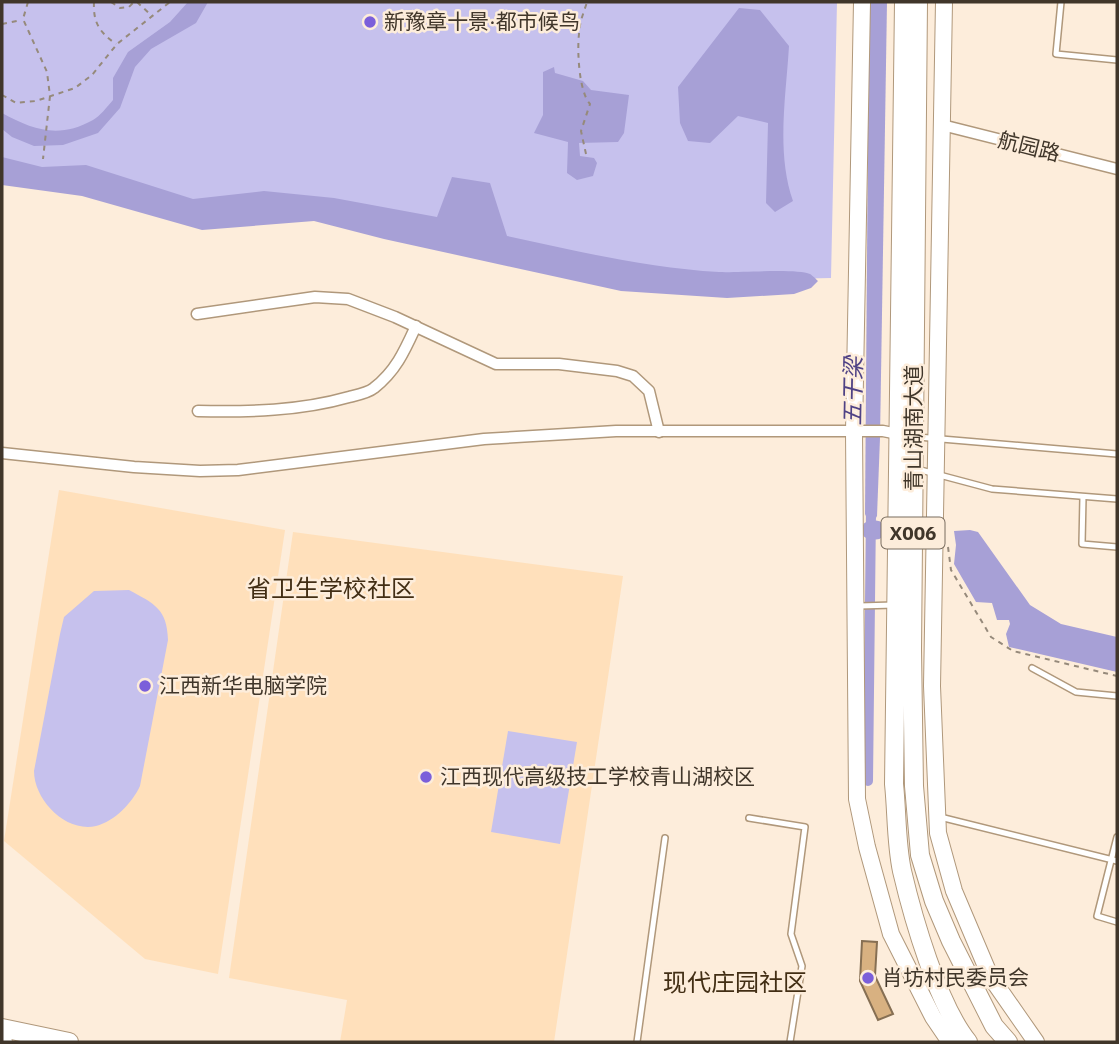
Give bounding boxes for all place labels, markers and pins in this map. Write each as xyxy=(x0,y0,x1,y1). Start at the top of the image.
place label: 新豫章十景·都市候鸟 xyxy=(384,7,580,35)
marker: 新豫章十景·都市候鸟 xyxy=(362,14,378,30)
place label: 江西新华电脑学院 xyxy=(159,671,327,699)
marker: 江西新华电脑学院 xyxy=(137,678,153,694)
place label: 江西现代高级技工学校青山湖校区 xyxy=(440,762,755,790)
marker: 江西现代高级技工学校青山湖校区 xyxy=(418,769,434,785)
place label: 肖坊村民委员会 xyxy=(882,963,1029,991)
marker: 肖坊村民委员会 xyxy=(860,970,876,986)

